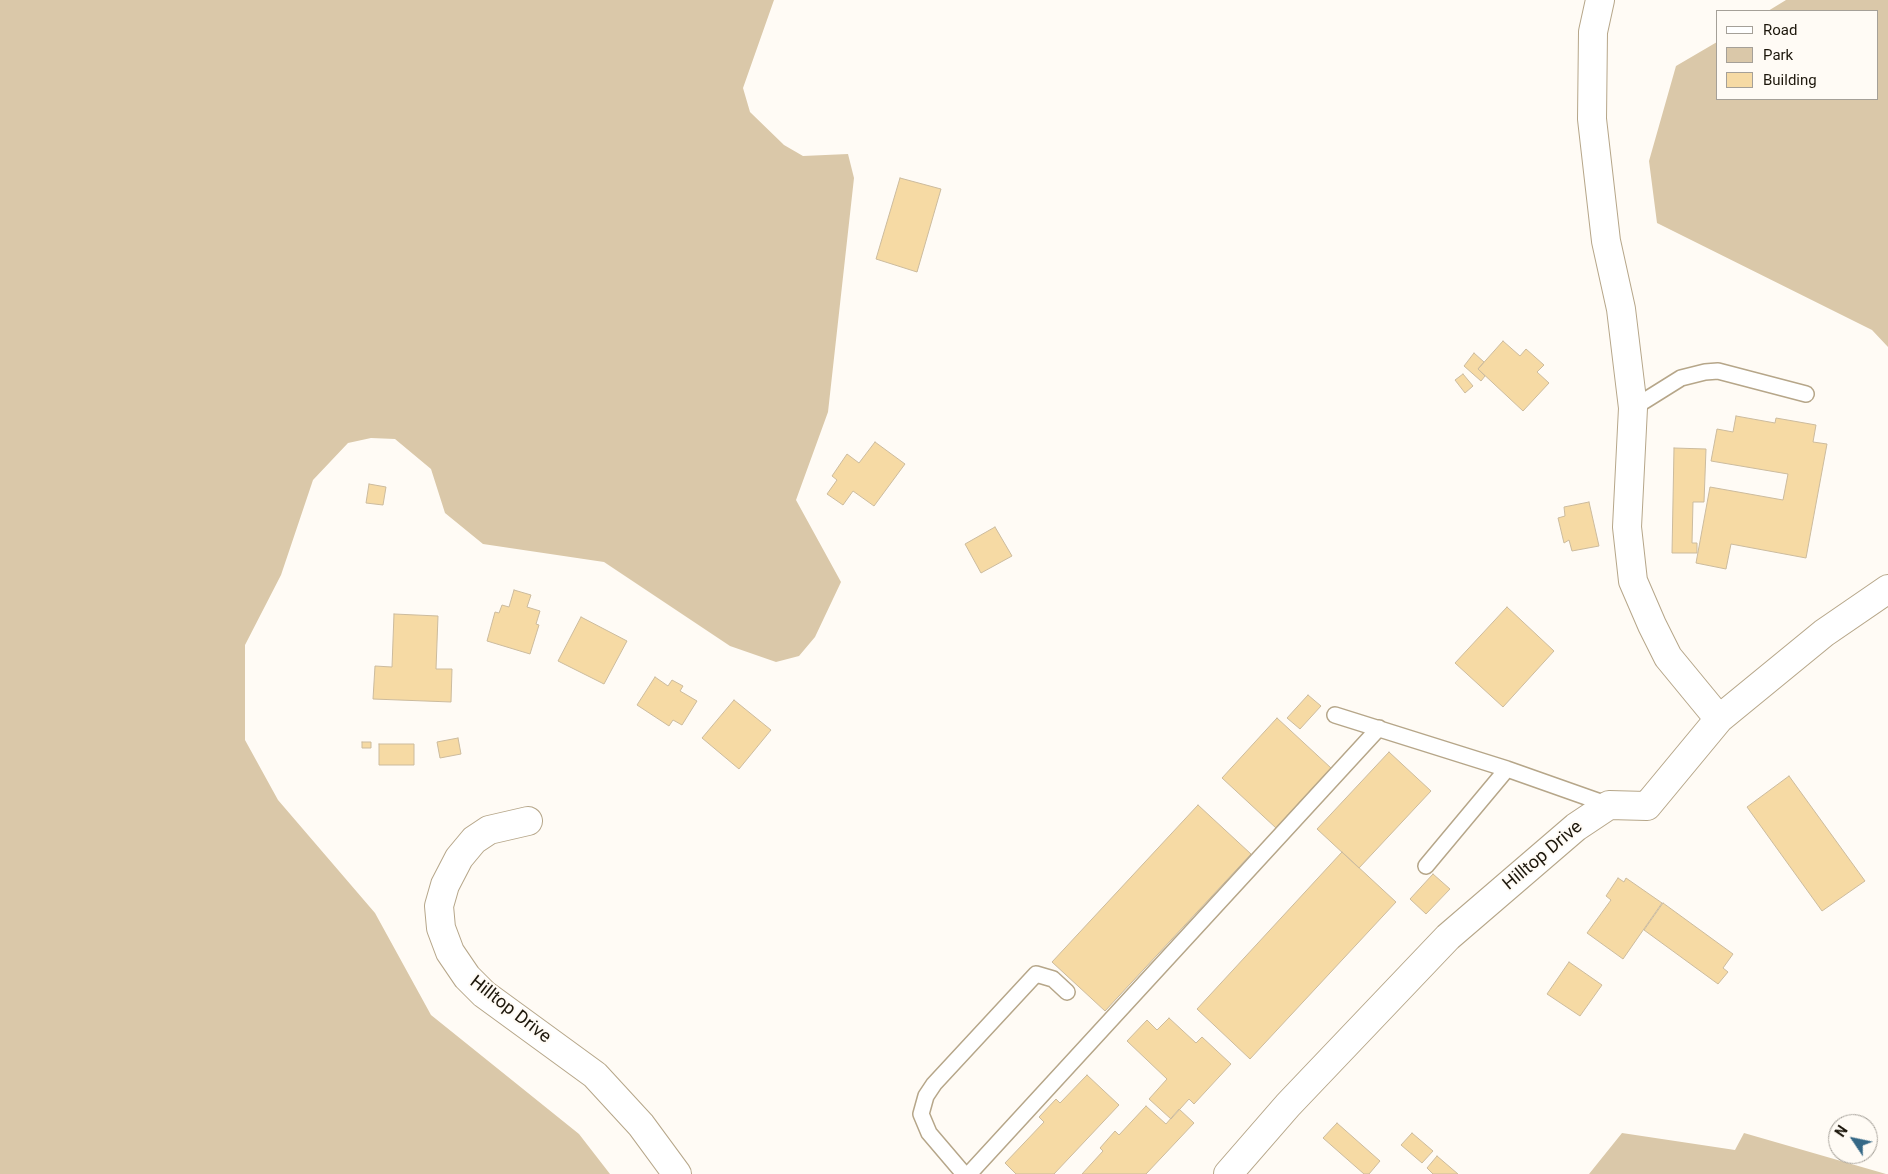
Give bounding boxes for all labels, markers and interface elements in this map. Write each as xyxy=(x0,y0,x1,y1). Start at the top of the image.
legend xyxy=(1716,10,1878,100)
text: Road xyxy=(1763,21,1797,39)
text: Park xyxy=(1763,46,1793,64)
text: Building xyxy=(1763,71,1817,89)
street label: Hilltop Drive xyxy=(1499,817,1587,895)
street label: Hilltop Drive xyxy=(465,972,555,1048)
north arrow xyxy=(1828,1114,1878,1164)
text: N xyxy=(1832,1123,1851,1140)

